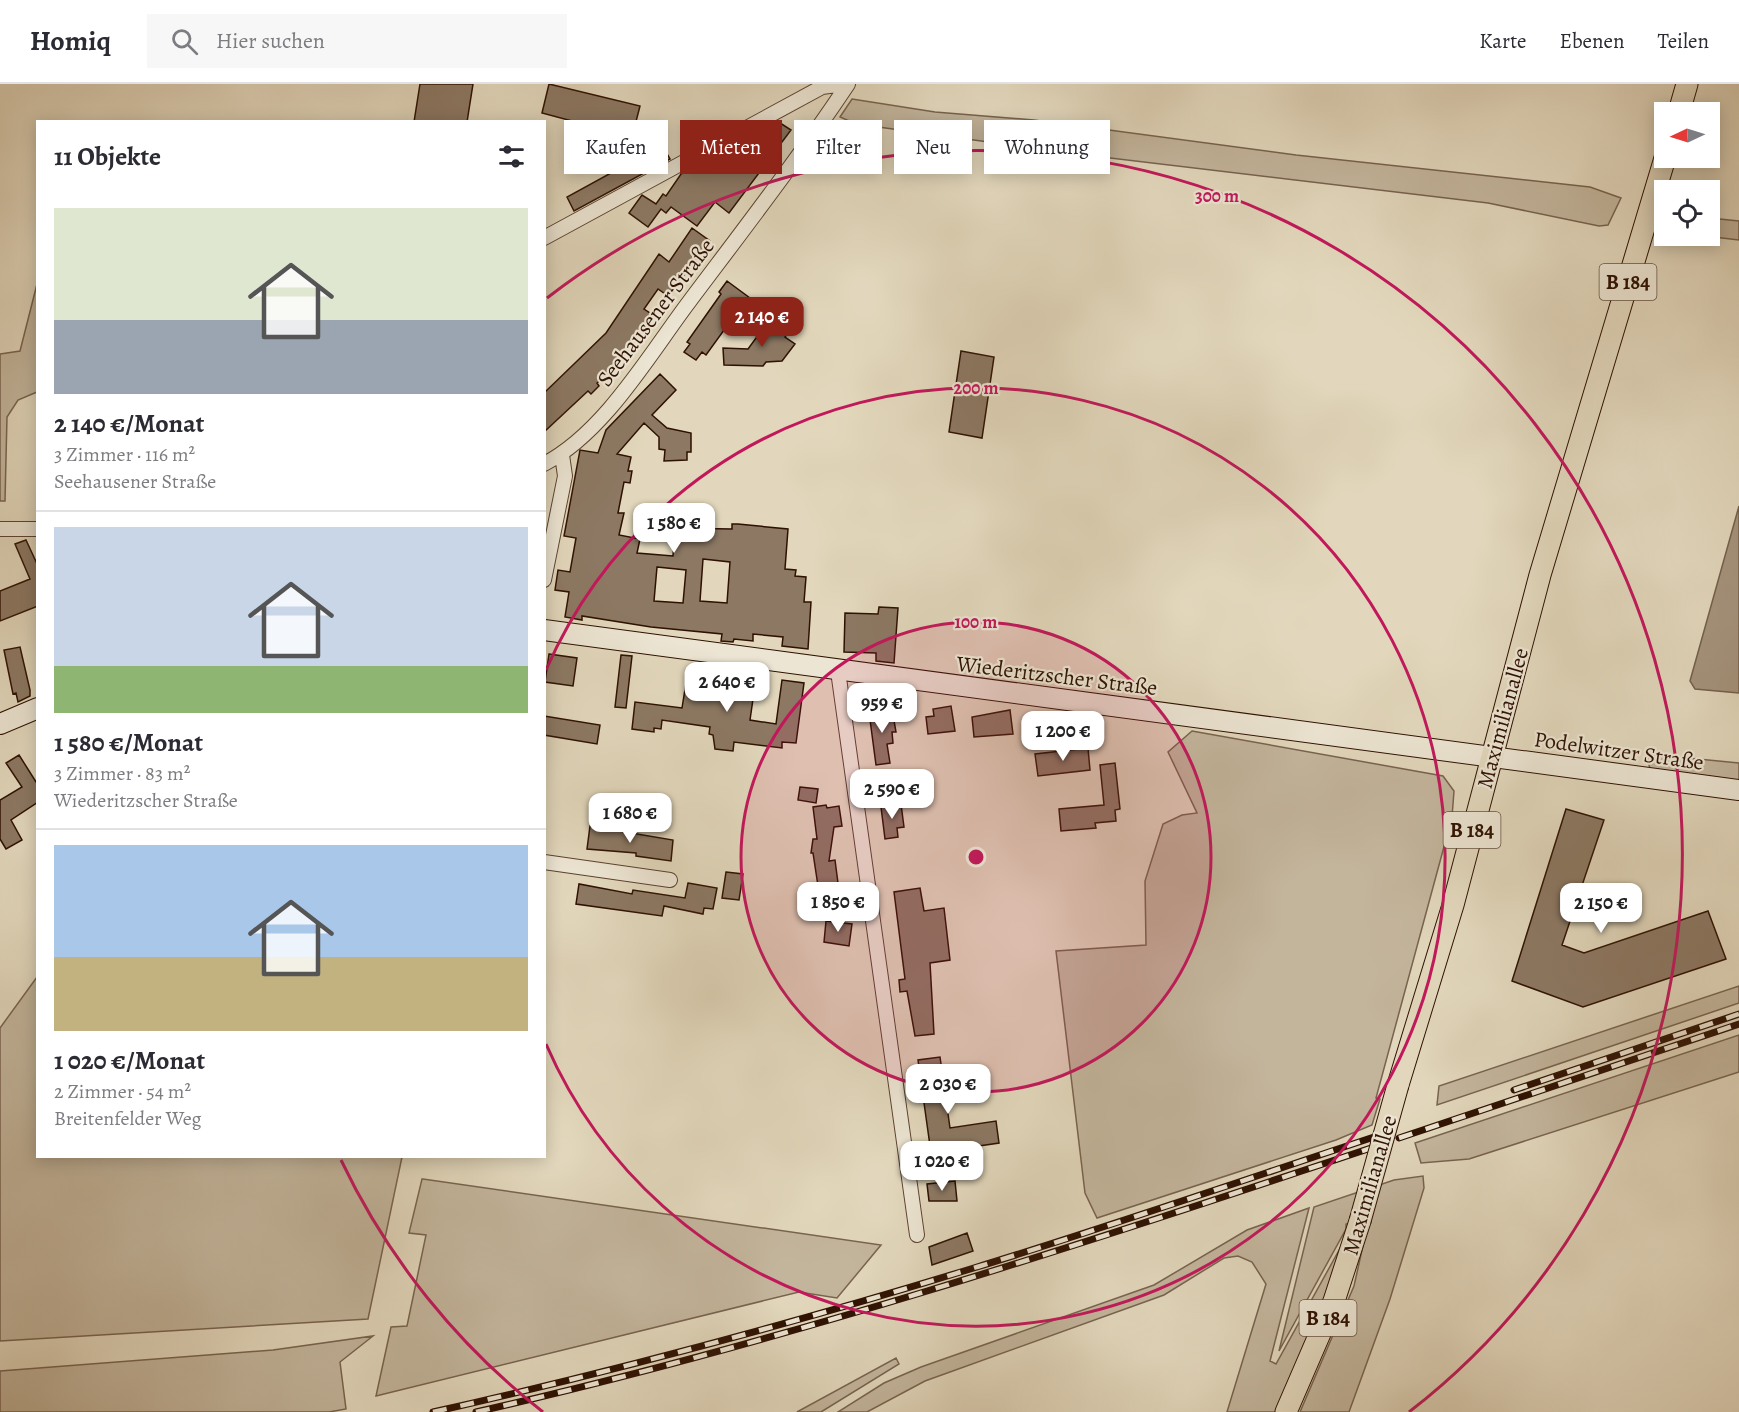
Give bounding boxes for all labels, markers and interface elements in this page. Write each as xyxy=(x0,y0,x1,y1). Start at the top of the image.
search box xyxy=(147,14,567,68)
text: Homiq xyxy=(30,22,111,60)
icon: search xyxy=(168,25,201,58)
text: Hier suchen xyxy=(216,26,325,56)
text: Karte xyxy=(1479,27,1527,55)
text: Ebenen xyxy=(1560,27,1624,55)
text: Teilen xyxy=(1657,27,1709,55)
north arrow xyxy=(1654,102,1720,168)
map controls xyxy=(1654,102,1720,246)
chip: Kaufen xyxy=(564,120,668,174)
chip: Mieten xyxy=(680,120,782,174)
chip: Filter xyxy=(794,120,882,174)
chip: Neu xyxy=(894,120,972,174)
chip: Wohnung xyxy=(984,120,1110,174)
text: 11 Objekte xyxy=(54,139,161,174)
icon: filters xyxy=(495,140,528,173)
button: locate xyxy=(1654,180,1720,246)
text: 300 m xyxy=(1195,184,1239,208)
street label: Seehausener Straße xyxy=(590,232,721,393)
icon: home xyxy=(237,247,345,355)
road number: B 184 xyxy=(1600,264,1656,300)
pin: 2 140 € xyxy=(707,297,817,348)
text: 2 140 € xyxy=(735,303,789,330)
text: 200 m xyxy=(953,376,999,400)
text: 2 140 €/Monat xyxy=(54,406,204,441)
text: 3 Zimmer · 116 m² xyxy=(54,441,195,468)
text: Seehausener Straße xyxy=(54,468,216,495)
pin: 1 580 € xyxy=(619,503,729,554)
text: 1 580 € xyxy=(647,509,701,536)
icon: home xyxy=(237,566,345,674)
text: 100 m xyxy=(955,610,997,634)
street label: Maximilianallee xyxy=(1470,645,1536,792)
street label: Wiederitzscher Straße xyxy=(954,649,1159,703)
pin: 2 640 € xyxy=(672,662,782,713)
text: 2 640 € xyxy=(699,668,755,695)
pin: 959 € xyxy=(840,683,924,734)
text: 959 € xyxy=(861,689,903,716)
pin: 1 200 € xyxy=(1008,711,1118,762)
text: 1 200 € xyxy=(1035,717,1091,744)
street label: Podelwitzer Straße xyxy=(1532,724,1706,778)
text: 1 580 €/Monat xyxy=(54,725,203,760)
text: 3 Zimmer · 83 m² xyxy=(54,760,190,787)
pin: 2 590 € xyxy=(837,769,947,820)
text: 2 590 € xyxy=(864,775,920,802)
text: Wiederitzscher Straße xyxy=(54,787,238,814)
pin: 1 680 € xyxy=(575,793,685,844)
text: 1 680 € xyxy=(603,799,657,826)
road number: B 184 xyxy=(1444,812,1500,848)
centre of rings xyxy=(966,847,986,867)
pin: 1 850 € xyxy=(783,882,893,933)
pin: 2 150 € xyxy=(1546,883,1656,934)
icon: home xyxy=(237,884,345,992)
text: 1 850 € xyxy=(811,888,865,915)
text: 2 150 € xyxy=(1574,889,1628,916)
text: 1 020 €/Monat xyxy=(54,1043,205,1078)
pin: 2 030 € xyxy=(893,1064,1003,1115)
text: 2 030 € xyxy=(920,1070,976,1097)
text: 2 Zimmer · 54 m² xyxy=(54,1078,191,1105)
text: Breitenfelder Weg xyxy=(54,1105,202,1132)
street label: Maximilianallee xyxy=(1336,1112,1404,1259)
pin: 1 020 € xyxy=(887,1141,997,1192)
text: 1 020 € xyxy=(914,1147,970,1174)
road number: B 184 xyxy=(1300,1300,1356,1336)

